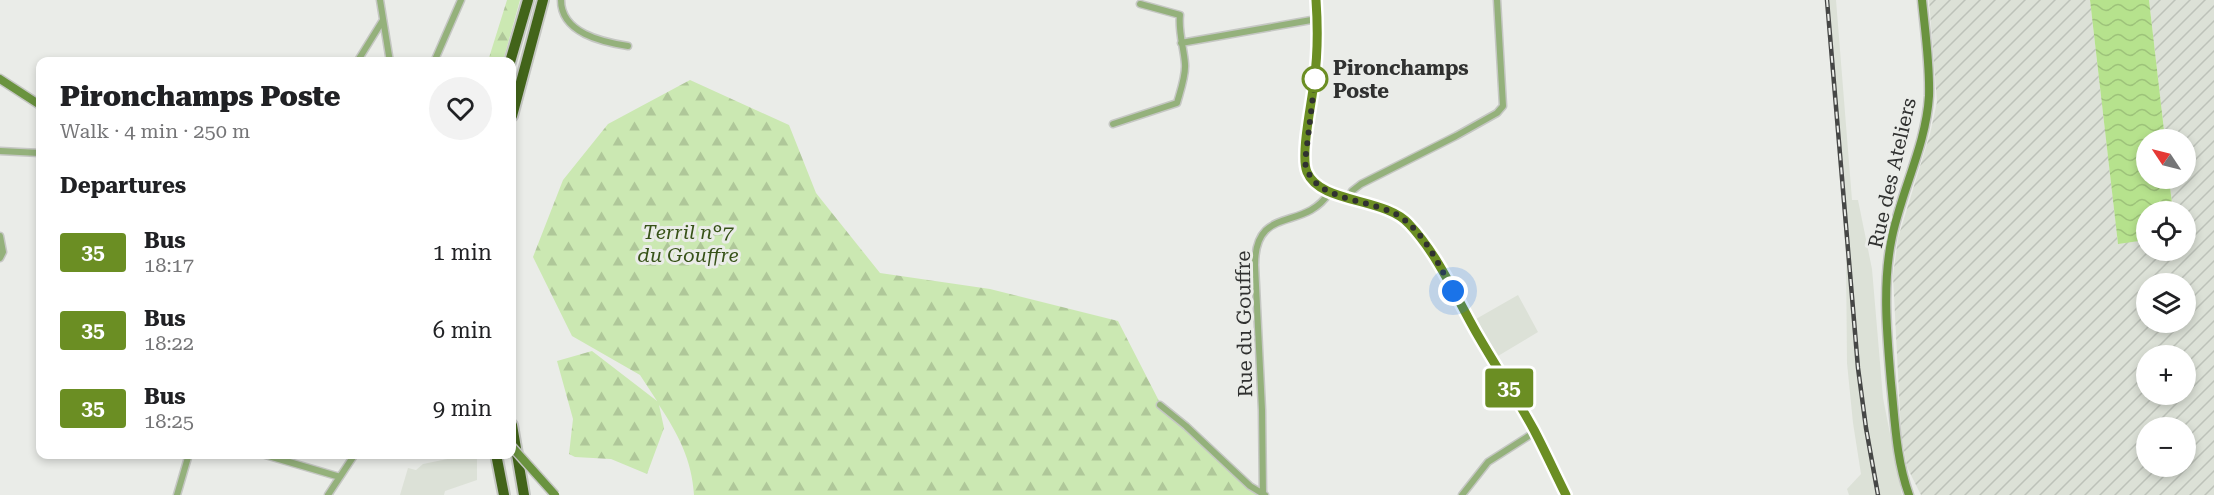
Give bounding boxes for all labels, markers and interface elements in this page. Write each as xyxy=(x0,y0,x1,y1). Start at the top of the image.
place label: Pironchamps Poste xyxy=(1333,56,1469,103)
marker: Pironchamps Poste xyxy=(1302,66,1328,92)
button: heart xyxy=(429,77,492,140)
text: Pironchamps Poste xyxy=(60,80,341,113)
street label: Rue des Ateliers xyxy=(1863,96,1921,250)
text: Walk · 4 min · 250 m xyxy=(60,119,250,143)
north arrow xyxy=(2136,129,2196,189)
map controls xyxy=(2136,129,2196,477)
text: Departures xyxy=(60,173,186,198)
button: locate xyxy=(2136,201,2196,261)
park label: Terril n°7 du Gouffre xyxy=(637,220,739,267)
text: Bus xyxy=(144,228,186,253)
text: 35 xyxy=(81,240,105,264)
text: 1 min xyxy=(433,240,492,265)
street label: Rue du Gouffre xyxy=(1231,251,1257,397)
text: 18:17 xyxy=(144,253,194,277)
button: layers xyxy=(2136,273,2196,333)
your location xyxy=(1438,276,1468,306)
text: Bus xyxy=(144,306,186,331)
text: 35 xyxy=(81,318,105,342)
text: 6 min xyxy=(433,318,492,343)
text: 18:22 xyxy=(144,331,194,355)
button: + xyxy=(2136,345,2196,405)
line badge: 35 xyxy=(1482,368,1536,408)
text: 35 xyxy=(1497,376,1521,400)
text: Bus xyxy=(144,384,186,409)
text: 35 xyxy=(81,396,105,420)
text: 9 min xyxy=(433,396,492,421)
text: 18:25 xyxy=(144,409,194,433)
button: − xyxy=(2136,417,2196,477)

